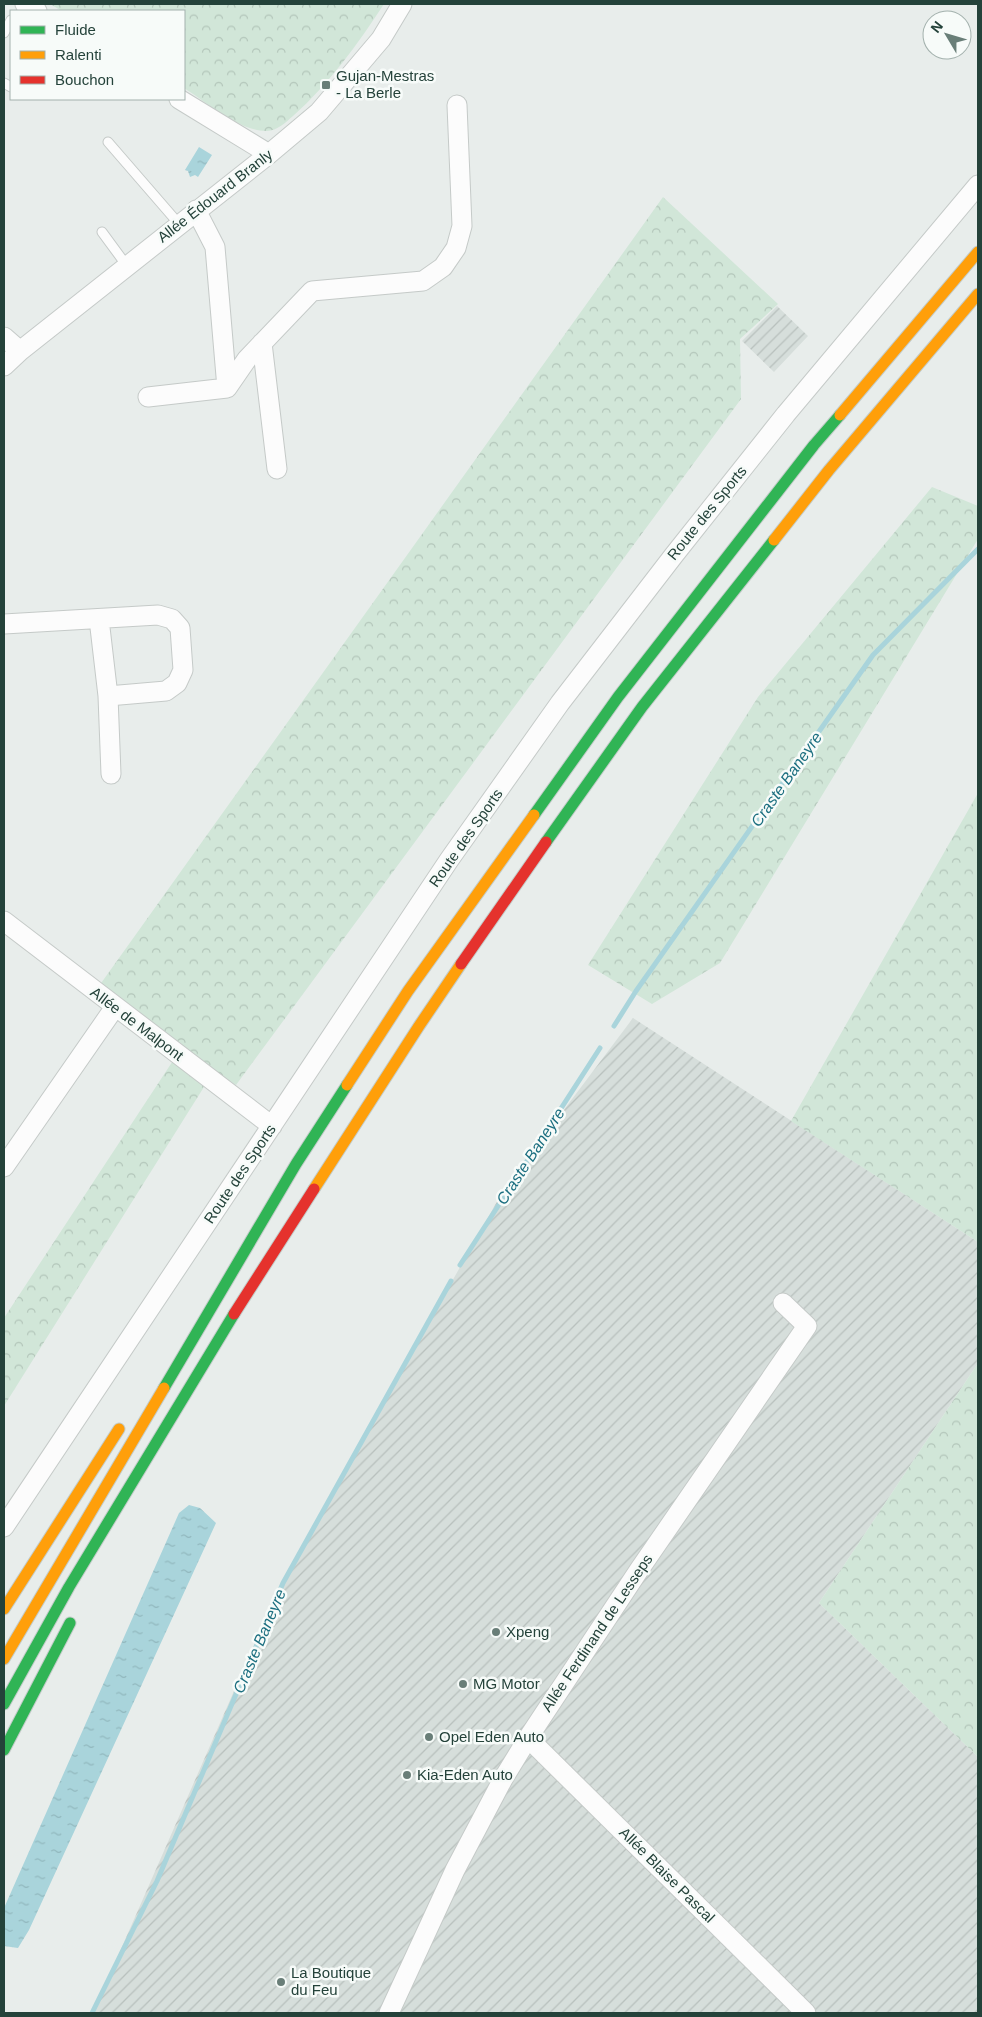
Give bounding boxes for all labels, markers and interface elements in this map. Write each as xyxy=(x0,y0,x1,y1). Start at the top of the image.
legend xyxy=(10,10,185,100)
north arrow xyxy=(922,10,972,60)
text: N xyxy=(927,18,946,36)
text: Fluide xyxy=(55,21,96,38)
text: Ralenti xyxy=(55,46,102,63)
place label: Gujan-Mestras - La Berle xyxy=(336,67,434,101)
text: Bouchon xyxy=(55,71,114,88)
marker: Gujan-Mestras - La Berle xyxy=(320,79,332,91)
street label: Allée Édouard Branly xyxy=(154,145,276,246)
street label: Route des Sports xyxy=(664,462,750,563)
water label: Craste Baneyre xyxy=(748,729,825,830)
street label: Route des Sports xyxy=(425,785,506,890)
street label: Allée de Malpont xyxy=(88,983,188,1065)
water label: Craste Baneyre xyxy=(493,1105,568,1208)
street label: Route des Sports xyxy=(200,1121,279,1227)
street label: Allée Ferdinand de Lesseps xyxy=(538,1551,656,1715)
water label: Craste Baneyre xyxy=(230,1587,289,1696)
place label: Xpeng xyxy=(506,1623,549,1640)
marker: Xpeng xyxy=(490,1626,502,1638)
place label: MG Motor xyxy=(473,1675,540,1692)
marker: MG Motor xyxy=(457,1678,469,1690)
place label: Opel Eden Auto xyxy=(439,1728,544,1745)
marker: Opel Eden Auto xyxy=(423,1731,435,1743)
place label: Kia-Eden Auto xyxy=(417,1766,513,1783)
marker: Kia-Eden Auto xyxy=(401,1769,413,1781)
street label: Allée Blaise Pascal xyxy=(616,1824,718,1926)
place label: La Boutique du Feu xyxy=(291,1964,371,1998)
marker: La Boutique du Feu xyxy=(275,1976,287,1988)

